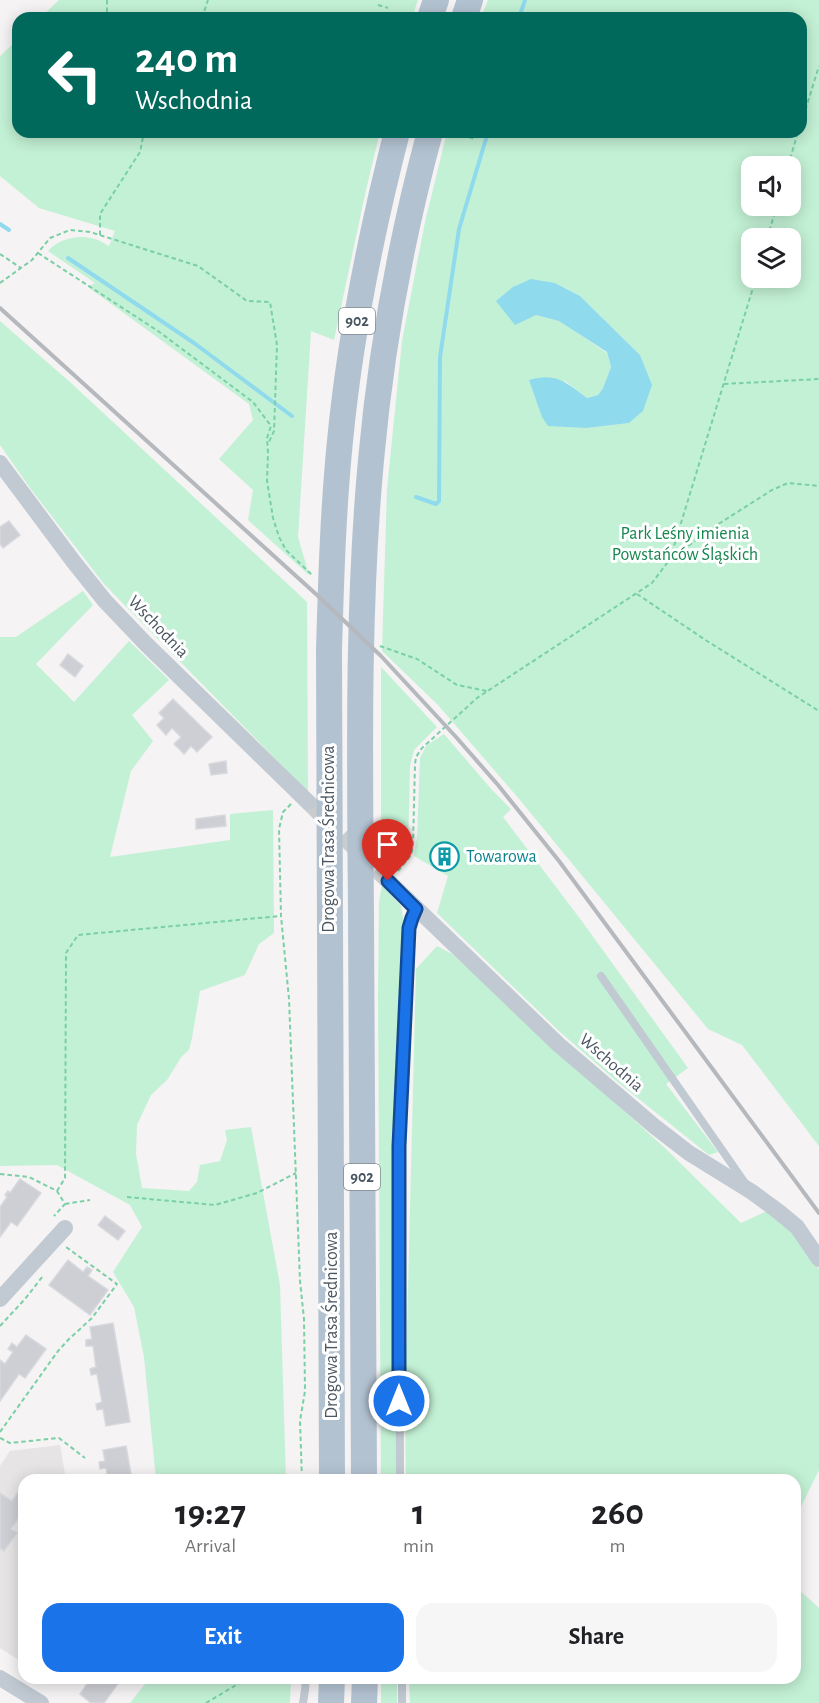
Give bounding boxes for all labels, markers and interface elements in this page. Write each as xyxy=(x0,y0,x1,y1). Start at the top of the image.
icon: left xyxy=(36,36,114,114)
text: 240 m xyxy=(135,38,238,80)
text: Wschodnia xyxy=(135,87,252,114)
map controls xyxy=(741,156,801,288)
button: sound xyxy=(741,156,801,216)
button: layers xyxy=(741,228,801,288)
road number: 902 xyxy=(339,308,375,334)
park label: Park Leśny imienia Powstańców Śląskich xyxy=(612,525,758,564)
street label: Wschodnia xyxy=(124,593,192,661)
street label: Drogowa Trasa Średnicowa xyxy=(317,745,338,933)
pin xyxy=(362,819,413,881)
icon: arrive xyxy=(371,828,404,861)
building icon: Towarowa xyxy=(429,841,461,873)
place label: Towarowa xyxy=(466,848,537,866)
street label: Wschodnia xyxy=(576,1031,646,1095)
road number: 902 xyxy=(344,1164,380,1190)
street label: Drogowa Trasa Średnicowa xyxy=(320,1231,341,1419)
position arrow xyxy=(367,1369,431,1433)
text: 19:27 xyxy=(175,1495,246,1531)
text: 1 xyxy=(412,1495,425,1531)
text: 260 xyxy=(591,1495,644,1531)
text: Arrival xyxy=(185,1536,236,1556)
text: min xyxy=(403,1536,434,1556)
text: m xyxy=(610,1536,626,1556)
button: Exit xyxy=(42,1603,404,1672)
button: Share xyxy=(416,1603,777,1672)

